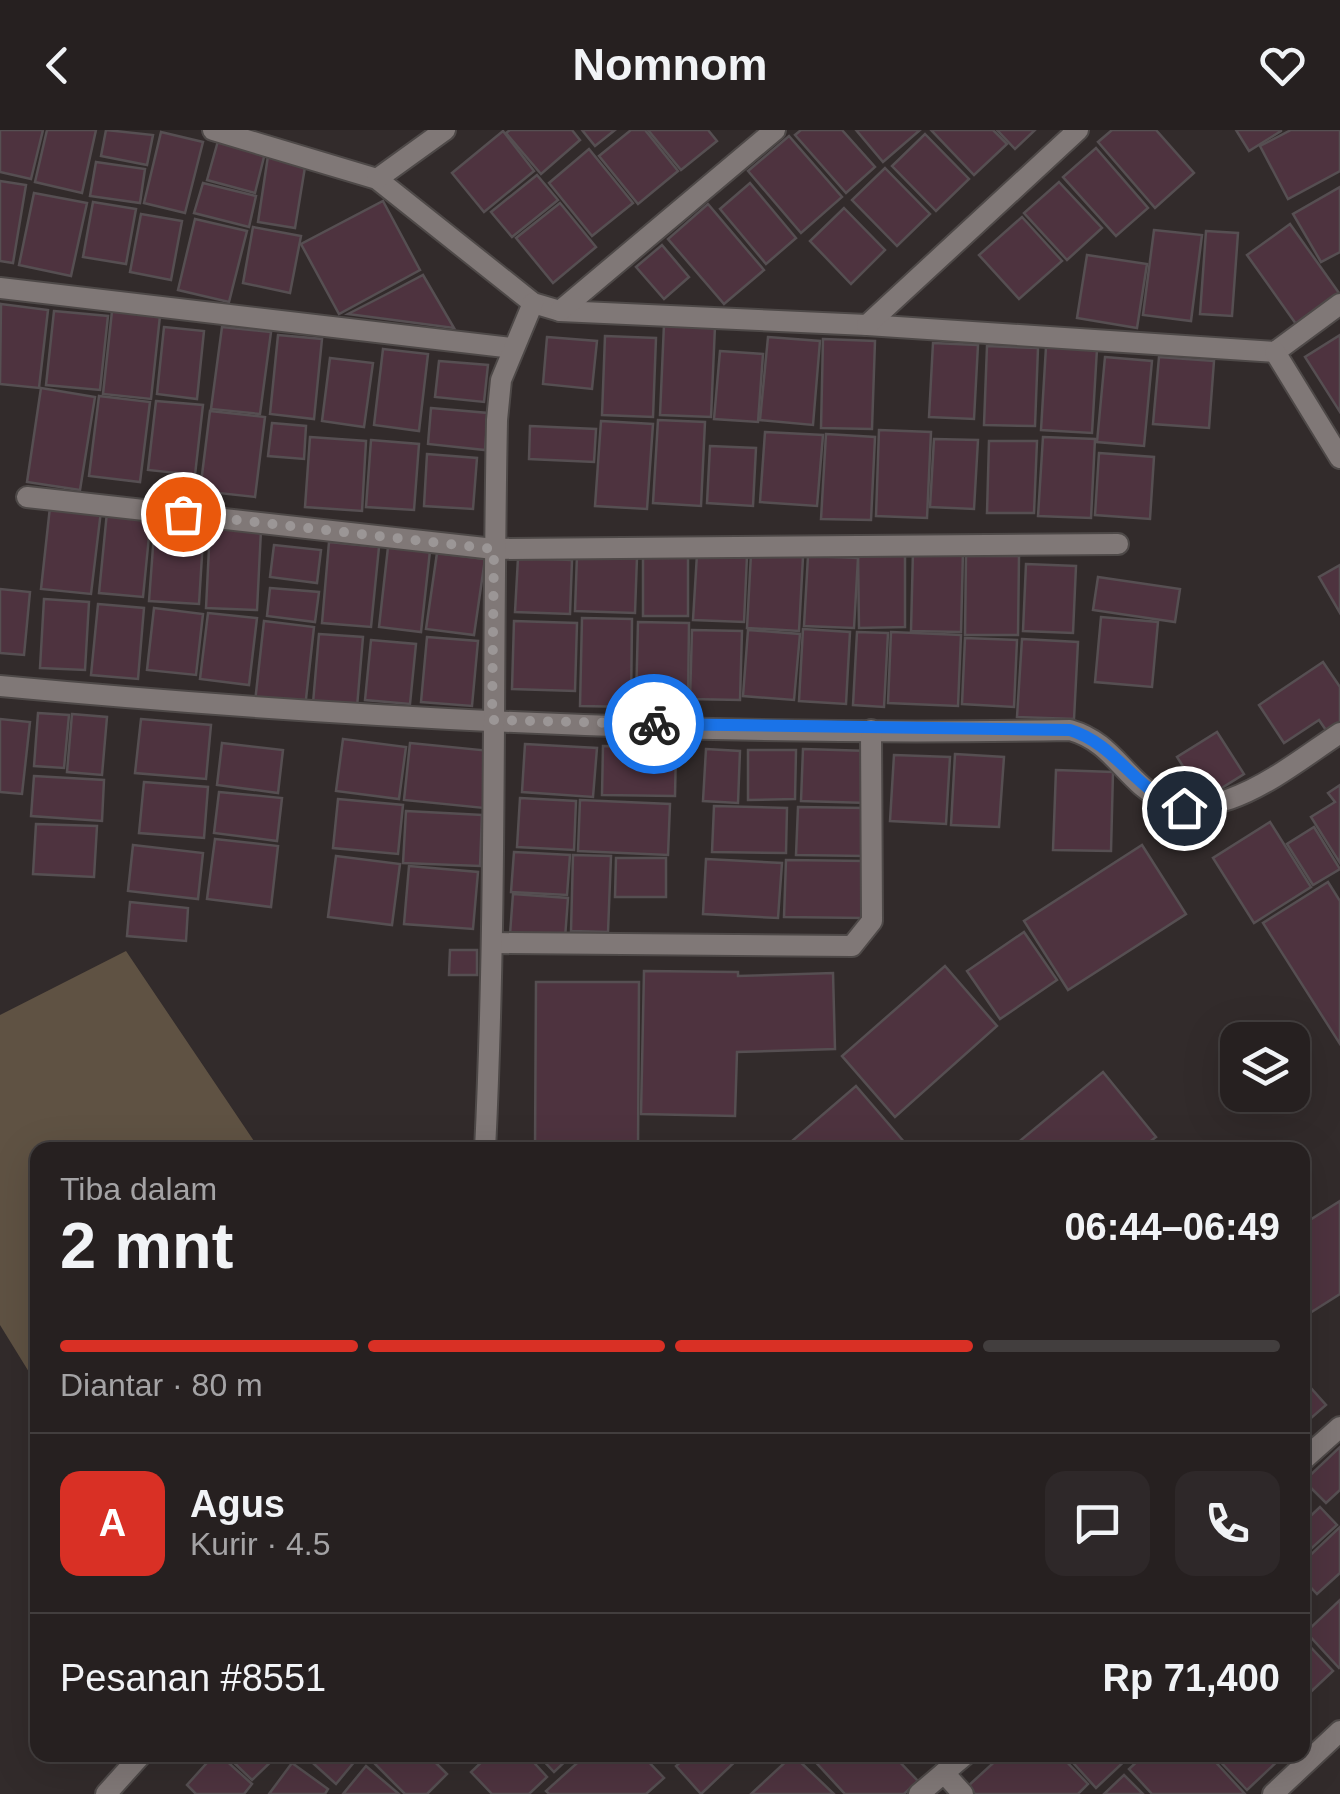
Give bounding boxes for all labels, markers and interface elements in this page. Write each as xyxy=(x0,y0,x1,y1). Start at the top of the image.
icon: back xyxy=(30,38,85,93)
icon: heart xyxy=(1255,38,1310,93)
text: Nomnom xyxy=(573,39,768,90)
pin xyxy=(141,472,226,557)
icon: bag xyxy=(156,487,211,542)
courier xyxy=(604,674,704,774)
icon: bike xyxy=(627,697,682,752)
pin xyxy=(1142,766,1227,851)
icon: home xyxy=(1157,781,1212,836)
map controls xyxy=(1220,1022,1310,1112)
button: layers xyxy=(1220,1022,1310,1112)
text: Tiba dalam xyxy=(60,1171,217,1207)
text: 06:44–06:49 xyxy=(1064,1206,1280,1248)
text: 2 mnt xyxy=(60,1209,233,1282)
text: Diantar · 80 m xyxy=(60,1367,263,1403)
button: chat xyxy=(1045,1471,1150,1576)
button: phone xyxy=(1175,1471,1280,1576)
text: Agus xyxy=(190,1483,285,1525)
text: A xyxy=(99,1502,126,1544)
text: Kurir · 4.5 xyxy=(190,1526,330,1562)
text: Pesanan #8551 xyxy=(60,1657,326,1699)
text: Rp 71,400 xyxy=(1103,1657,1280,1699)

